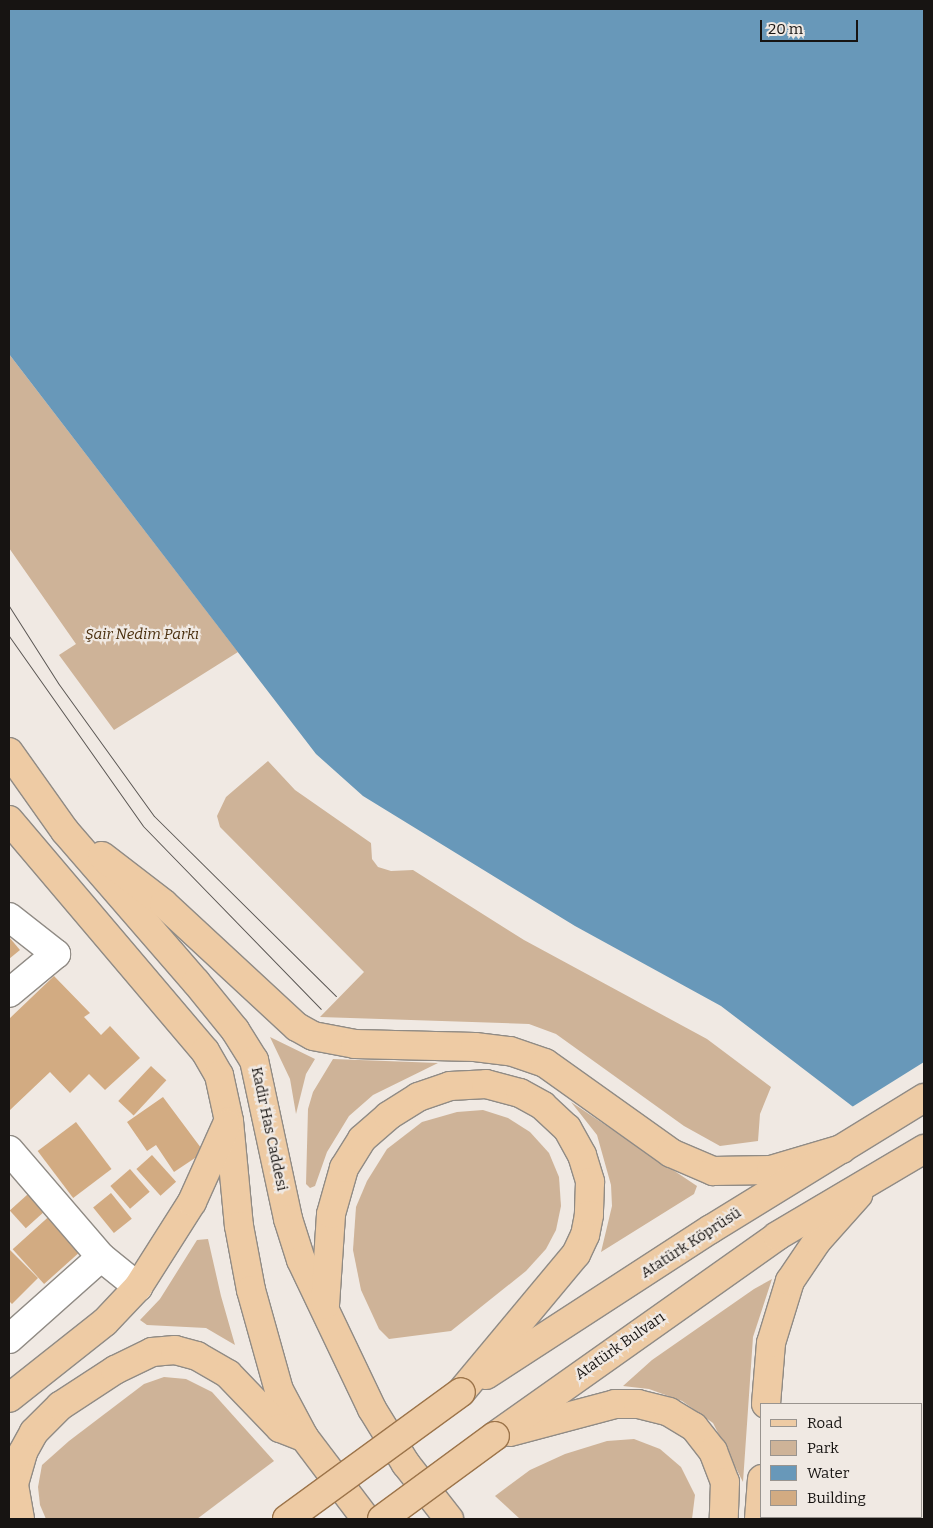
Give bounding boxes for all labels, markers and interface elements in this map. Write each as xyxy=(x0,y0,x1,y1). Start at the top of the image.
scale bar xyxy=(763,10,860,42)
text: 20 m xyxy=(768,20,803,38)
park label: Şair Nedim Parkı xyxy=(85,626,199,644)
street label: Kadir Has Caddesi xyxy=(247,1065,291,1193)
street label: Atatürk Köprüsü xyxy=(637,1204,745,1282)
street label: Atatürk Bulvarı xyxy=(572,1308,668,1384)
legend xyxy=(760,1403,923,1518)
text: Road xyxy=(807,1414,842,1432)
text: Park xyxy=(807,1439,839,1457)
text: Water xyxy=(807,1464,849,1482)
text: Building xyxy=(807,1489,866,1507)

